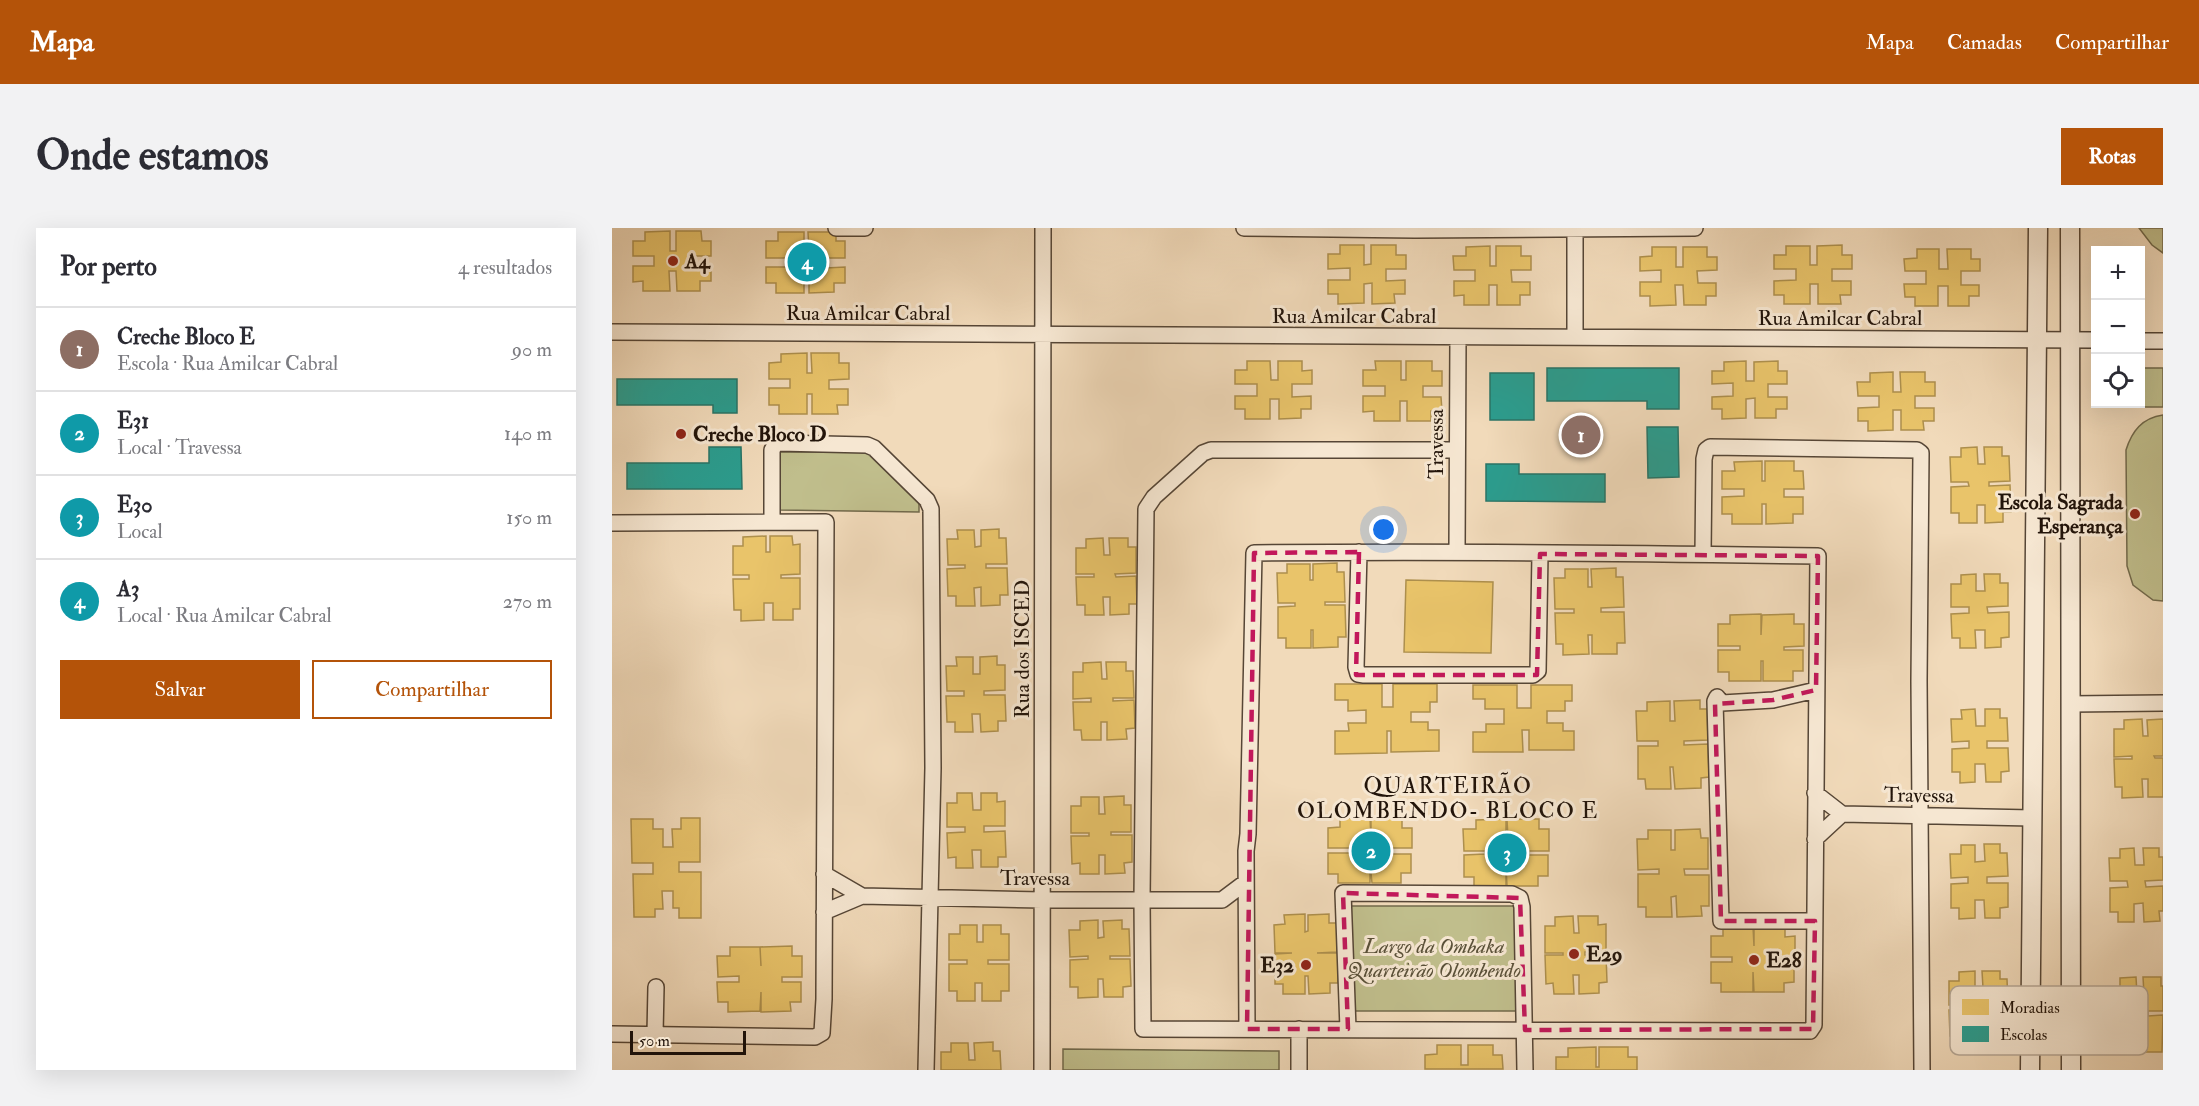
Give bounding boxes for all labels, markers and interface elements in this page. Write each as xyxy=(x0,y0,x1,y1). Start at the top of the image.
text: Mapa xyxy=(30,25,94,60)
text: Mapa xyxy=(1866,29,1914,56)
text: Camadas xyxy=(1947,29,2022,56)
text: Compartilhar xyxy=(2055,29,2169,56)
button: Rotas xyxy=(2061,128,2163,185)
text: Onde estamos xyxy=(36,130,269,182)
pin: 4 xyxy=(788,240,826,285)
map controls xyxy=(2091,246,2145,408)
button: + xyxy=(2091,246,2145,300)
place label: A4 xyxy=(684,248,711,275)
text: Por perto xyxy=(60,251,157,283)
marker: A4 xyxy=(666,254,680,268)
text: 4 resultados xyxy=(458,255,552,280)
street label: Rua Amilcar Cabral xyxy=(786,300,951,327)
button: − xyxy=(2091,300,2145,354)
street label: Rua Amilcar Cabral xyxy=(1272,303,1437,330)
street label: Rua Amilcar Cabral xyxy=(1758,305,1923,332)
text: Creche Bloco E xyxy=(117,323,255,351)
text: 1 xyxy=(76,337,83,362)
text: 90 m xyxy=(512,337,552,362)
text: Escola · Rua Amilcar Cabral xyxy=(117,351,338,376)
button: locate xyxy=(2091,354,2145,408)
text: E31 xyxy=(117,407,149,435)
street label: Travessa xyxy=(1423,409,1450,479)
pin: 1 xyxy=(1562,412,1600,458)
text: 2 xyxy=(74,421,85,446)
text: 140 m xyxy=(504,421,552,446)
place label: Creche Bloco D xyxy=(693,421,827,448)
marker: Creche Bloco D xyxy=(674,427,688,441)
text: Local · Travessa xyxy=(117,435,242,460)
place label: Escola Sagrada Esperança xyxy=(1998,489,2124,540)
text: E30 xyxy=(117,491,153,519)
text: 3 xyxy=(76,505,83,530)
text: 150 m xyxy=(506,505,552,530)
marker: Escola Sagrada Esperança xyxy=(2128,507,2142,521)
your location xyxy=(1369,515,1398,544)
text: Local xyxy=(117,519,163,544)
text: A3 xyxy=(117,575,139,603)
street label: Rua dos ISCED xyxy=(1009,580,1036,718)
text: 4 xyxy=(74,589,85,614)
text: 270 m xyxy=(503,589,552,614)
text: Local · Rua Amilcar Cabral xyxy=(117,603,332,628)
button: Salvar xyxy=(60,660,300,719)
button: Compartilhar xyxy=(312,660,552,719)
district label: QUARTEIRÃO OLOMBENDO- BLOCO E xyxy=(1297,771,1599,825)
street label: Travessa xyxy=(1884,781,1955,810)
pin: 2 xyxy=(1352,828,1390,874)
pin: 3 xyxy=(1488,830,1526,876)
street label: Travessa xyxy=(1000,865,1070,892)
park label: Largo da Ombaka Quarteirão Olombendo xyxy=(1347,933,1521,984)
place label: E29 xyxy=(1586,941,1623,968)
marker: E29 xyxy=(1567,947,1581,961)
place label: E28 xyxy=(1766,947,1802,974)
place label: E32 xyxy=(1260,952,1294,979)
marker: E28 xyxy=(1747,953,1761,967)
marker: E32 xyxy=(1299,958,1313,972)
legend xyxy=(1950,986,2148,1055)
text: Moradias xyxy=(2000,998,2060,1018)
text: Escolas xyxy=(2000,1025,2047,1045)
scale bar xyxy=(630,1028,746,1056)
text: 50 m xyxy=(639,1031,670,1051)

